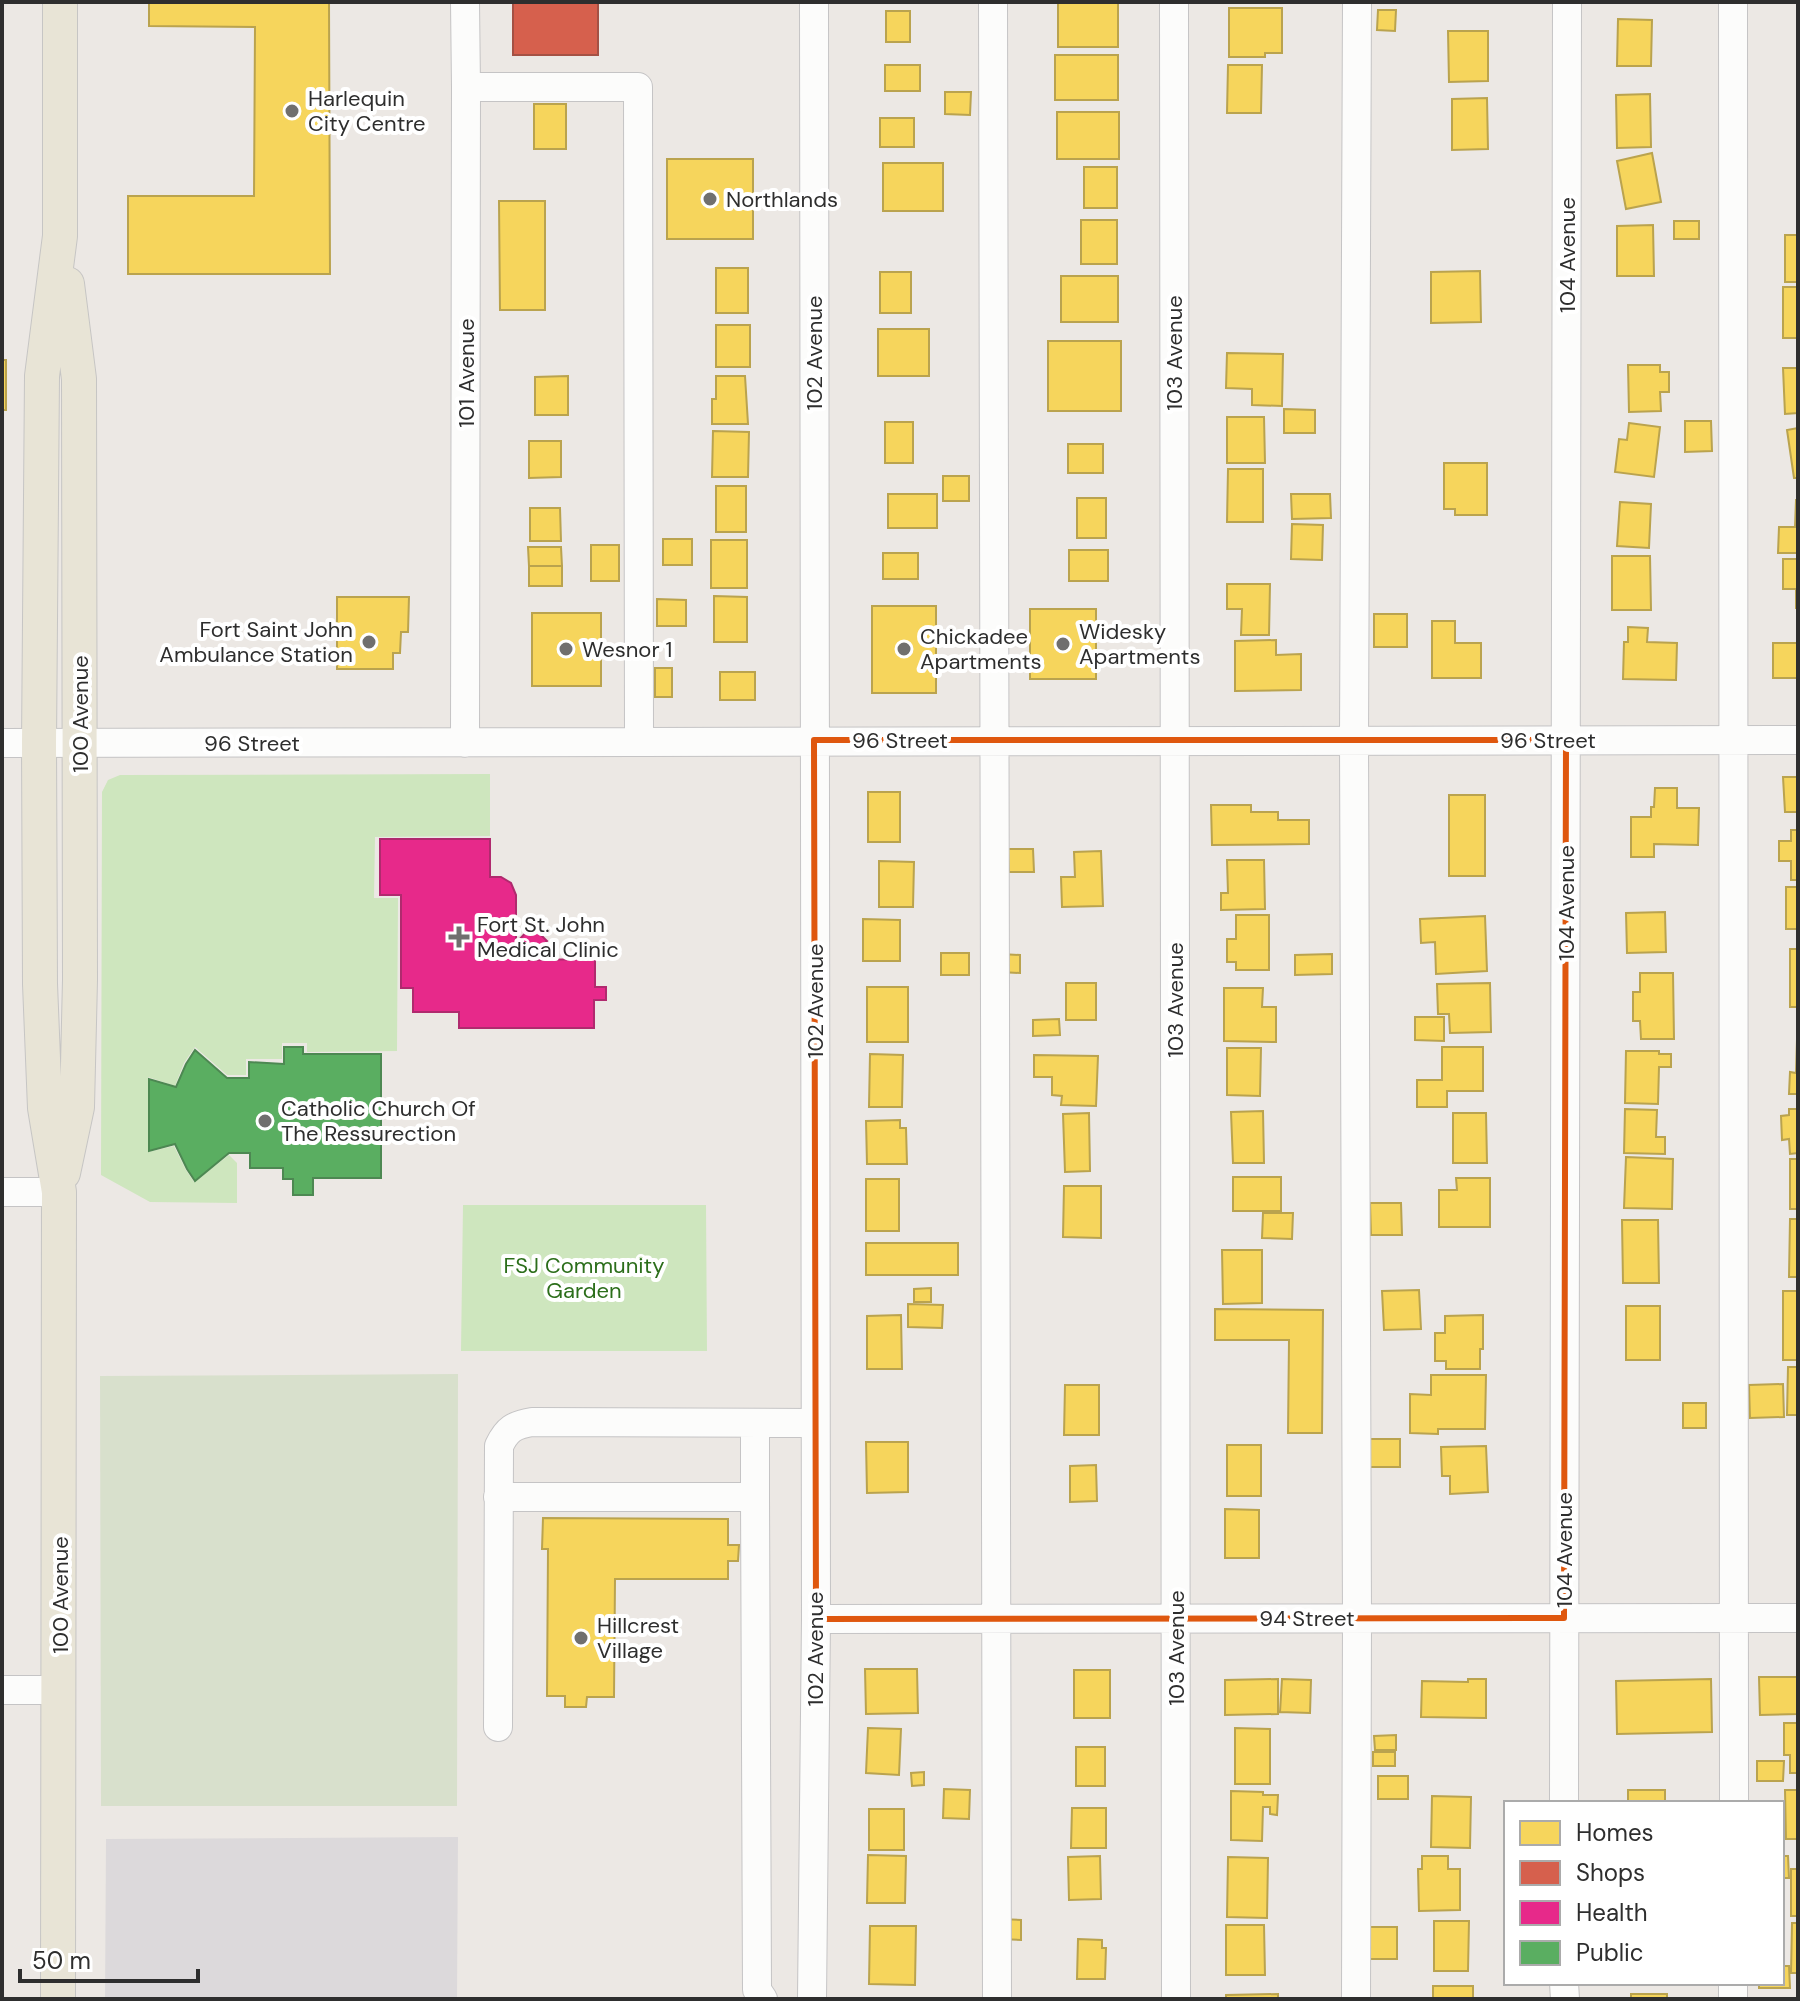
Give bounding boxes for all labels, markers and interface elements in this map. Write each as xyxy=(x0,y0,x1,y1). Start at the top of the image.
place label: Harlequin City Centre xyxy=(308,84,426,138)
marker: Harlequin City Centre xyxy=(283,102,301,120)
place label: Northlands xyxy=(726,185,838,214)
marker: Northlands xyxy=(701,190,719,208)
street label: 104 Avenue xyxy=(1553,197,1582,313)
street label: 103 Avenue xyxy=(1160,295,1189,411)
street label: 102 Avenue xyxy=(800,296,829,410)
street label: 101 Avenue xyxy=(452,318,481,428)
place label: Fort Saint John Ambulance Station xyxy=(159,615,353,669)
place label: Widesky Apartments xyxy=(1079,617,1201,671)
place label: Chickadee Apartments xyxy=(920,622,1042,676)
marker: Fort Saint John Ambulance Station xyxy=(360,633,378,651)
place label: Wesnor 1 xyxy=(582,635,672,664)
marker: Widesky Apartments xyxy=(1054,635,1072,653)
marker: Wesnor 1 xyxy=(557,640,575,658)
marker: Chickadee Apartments xyxy=(895,640,913,658)
street label: 100 Avenue xyxy=(66,655,95,773)
street label: 96 Street xyxy=(852,726,948,755)
street label: 96 Street xyxy=(1500,726,1596,755)
street label: 96 Street xyxy=(204,729,300,758)
street label: 104 Avenue xyxy=(1552,845,1581,961)
place label: Fort St. John Medical Clinic xyxy=(477,910,619,964)
marker: Fort St. John Medical Clinic xyxy=(448,926,470,948)
street label: 103 Avenue xyxy=(1161,942,1190,1058)
street label: 102 Avenue xyxy=(801,944,830,1058)
place label: Catholic Church Of The Ressurection xyxy=(281,1094,476,1148)
marker: Catholic Church Of The Ressurection xyxy=(256,1112,274,1130)
park label: FSJ Community Garden xyxy=(504,1251,664,1305)
street label: 104 Avenue xyxy=(1550,1492,1579,1608)
street label: 100 Avenue xyxy=(46,1536,75,1654)
street label: 103 Avenue xyxy=(1162,1590,1191,1706)
street label: 102 Avenue xyxy=(801,1592,830,1706)
street label: 94 Street xyxy=(1259,1604,1355,1633)
place label: Hillcrest Village xyxy=(597,1611,679,1665)
marker: Hillcrest Village xyxy=(572,1629,590,1647)
legend xyxy=(1504,1801,1784,1985)
text: Homes xyxy=(1576,1817,1654,1848)
text: Shops xyxy=(1576,1857,1645,1888)
text: Health xyxy=(1576,1897,1648,1928)
scale bar xyxy=(20,1933,198,1983)
text: Public xyxy=(1576,1937,1644,1968)
text: 50 m xyxy=(32,1945,91,1976)

